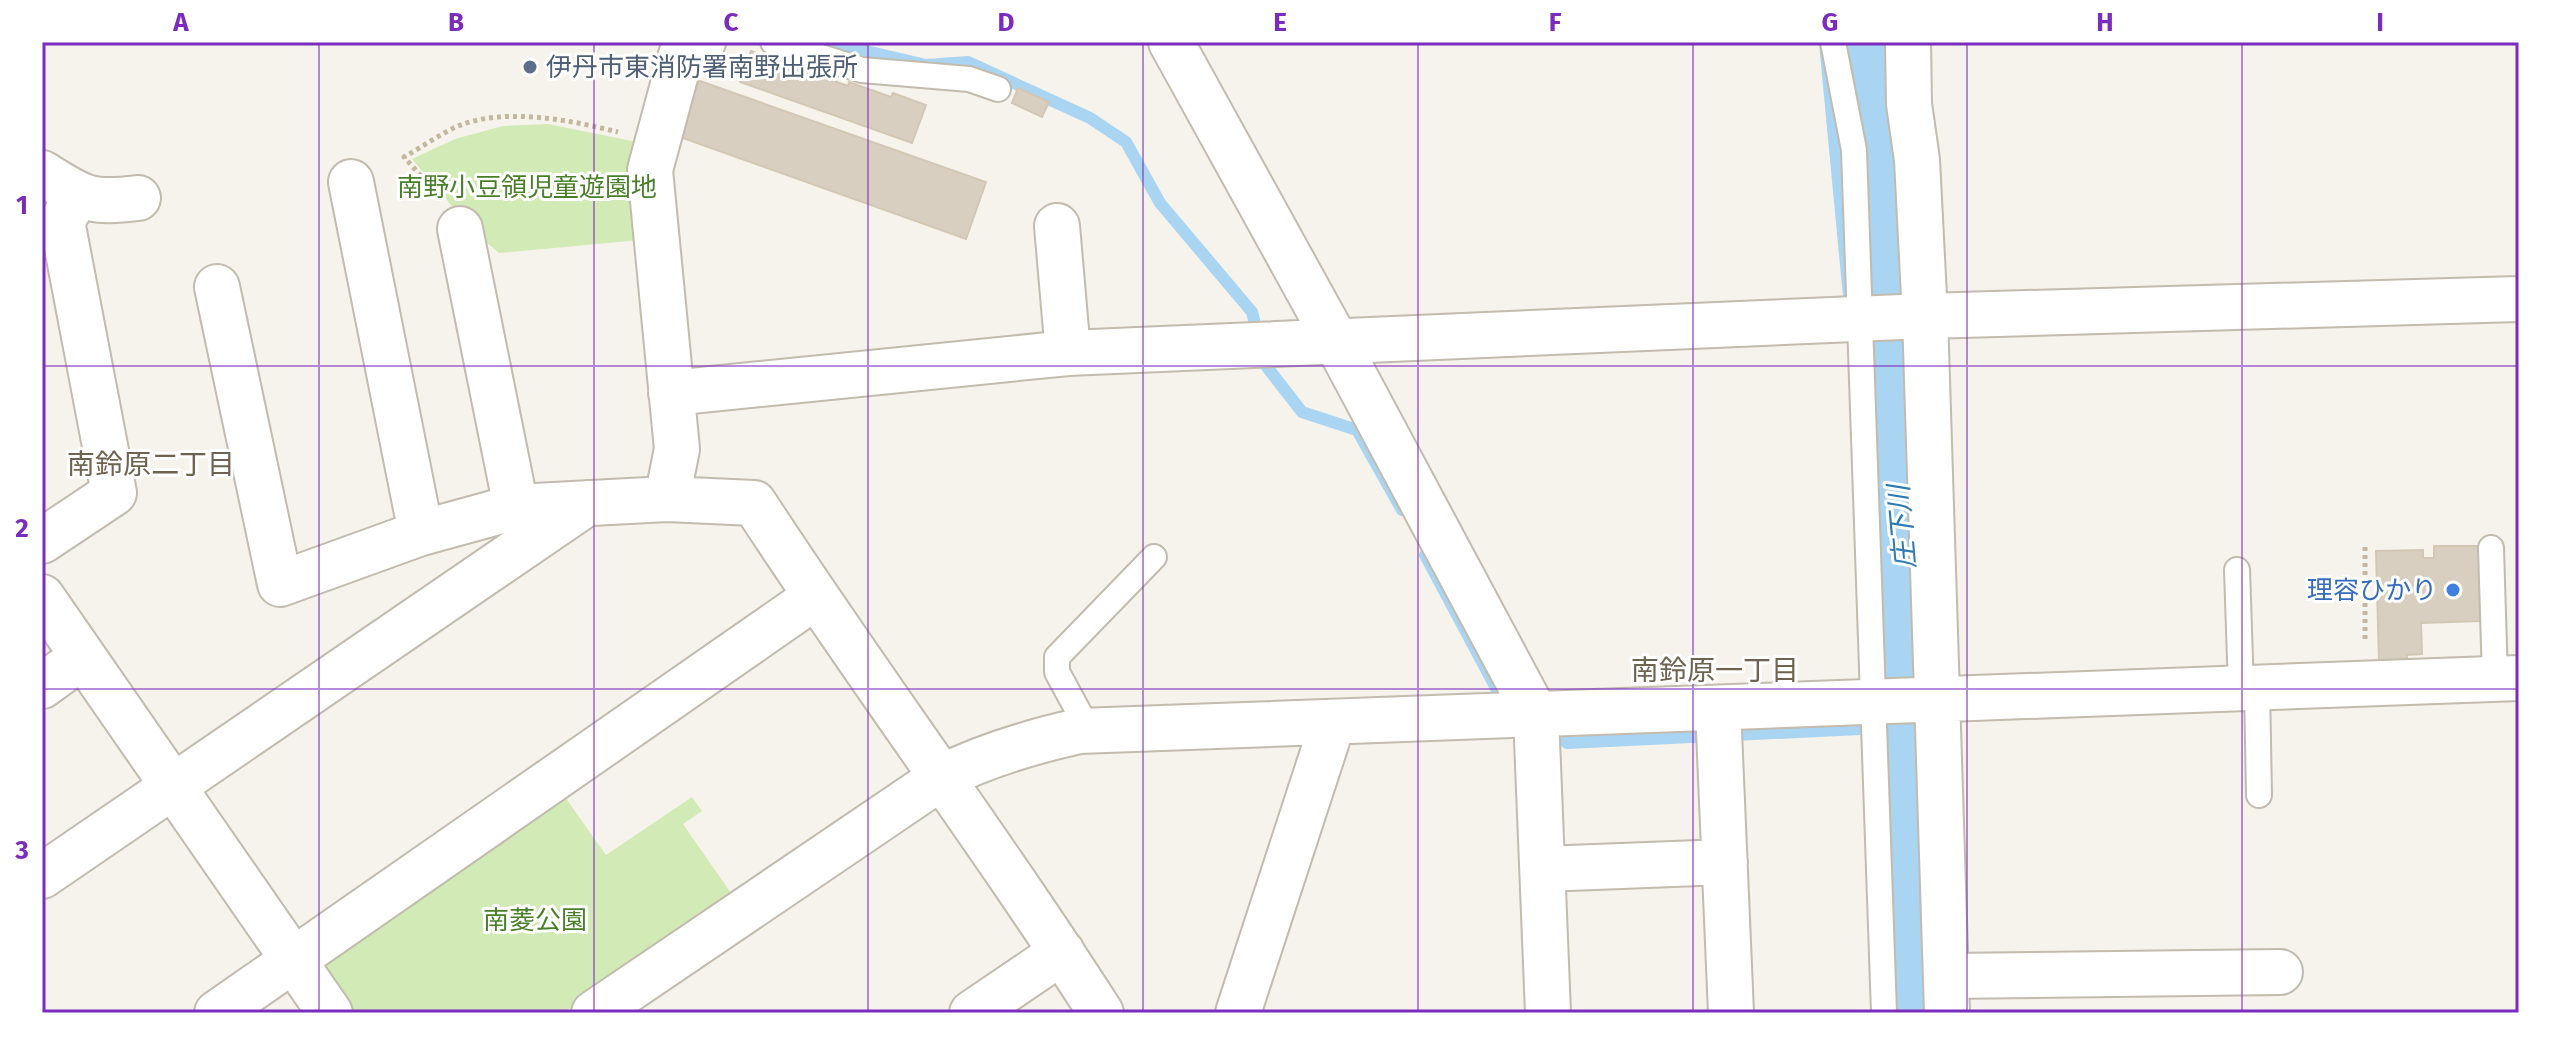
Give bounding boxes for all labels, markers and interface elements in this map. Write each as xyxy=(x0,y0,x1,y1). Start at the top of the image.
text: A xyxy=(172,7,189,38)
text: B xyxy=(448,7,464,38)
text: C xyxy=(724,7,739,38)
text: D xyxy=(998,7,1015,38)
text: E xyxy=(1273,7,1287,38)
text: F xyxy=(1549,7,1562,38)
text: G xyxy=(1822,7,1838,38)
text: H xyxy=(2096,7,2114,38)
text: I xyxy=(2376,7,2384,38)
place label: 伊丹市東消防署南野出張所 xyxy=(546,52,858,83)
marker: 伊丹市東消防署南野出張所 xyxy=(521,58,539,76)
park label: 南野小豆領児童遊園地 xyxy=(397,172,657,203)
text: 1 xyxy=(16,190,28,221)
district label: 南鈴原二丁目 xyxy=(67,448,235,481)
water label: 庄下川 xyxy=(1882,481,1922,570)
text: 2 xyxy=(15,513,29,544)
place label: 理容ひかり xyxy=(2307,575,2437,606)
marker: 理容ひかり xyxy=(2444,581,2462,599)
district label: 南鈴原一丁目 xyxy=(1631,654,1799,687)
text: 3 xyxy=(14,835,29,866)
park label: 南菱公園 xyxy=(483,905,587,936)

